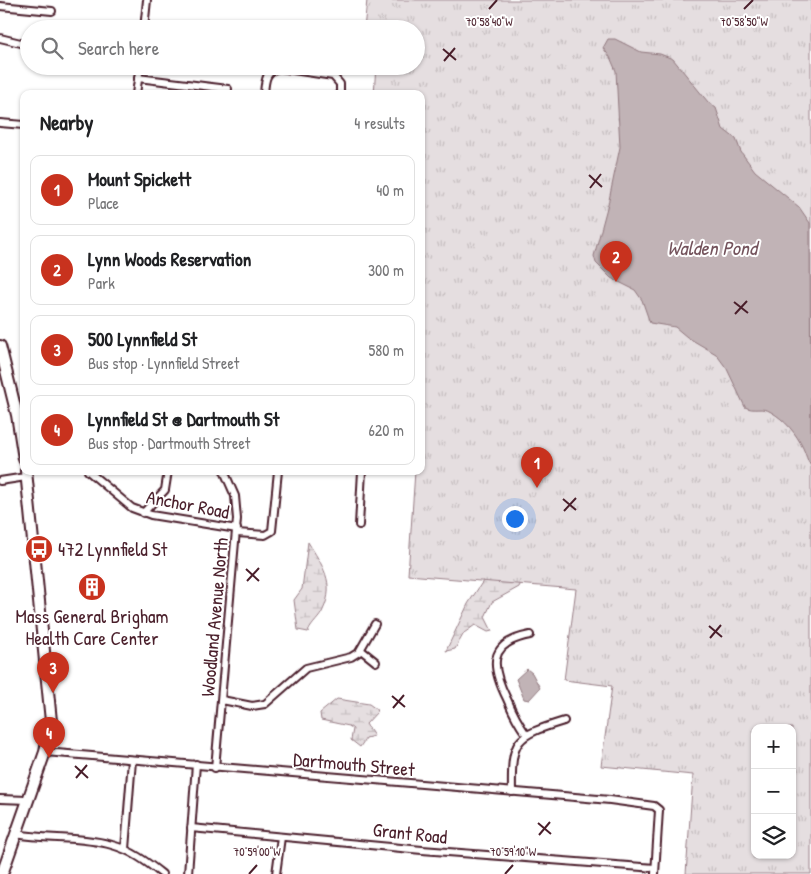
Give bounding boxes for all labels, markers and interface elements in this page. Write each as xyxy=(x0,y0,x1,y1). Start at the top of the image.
text: 70°58'40"W xyxy=(465,13,513,30)
text: 70°58'50"W xyxy=(720,13,769,30)
search box xyxy=(20,20,425,75)
icon: search xyxy=(38,34,66,62)
text: Search here xyxy=(78,35,159,61)
text: Nearby xyxy=(40,108,93,137)
text: 4 results xyxy=(354,112,405,134)
text: Mount Spickett xyxy=(88,166,191,192)
text: 1 xyxy=(54,179,60,201)
text: 40 m xyxy=(376,179,404,201)
text: Place xyxy=(88,192,119,214)
water label: Walden Pond xyxy=(667,234,760,261)
pin: 2 xyxy=(600,241,632,282)
text: Lynn Woods Reservation xyxy=(88,246,251,272)
text: 2 xyxy=(53,259,61,281)
text: 300 m xyxy=(368,259,404,281)
text: Park xyxy=(88,272,115,294)
text: 500 Lynnfield St xyxy=(88,326,197,352)
text: 3 xyxy=(53,339,61,361)
text: 580 m xyxy=(369,339,404,361)
text: Bus stop · Lynnfield Street xyxy=(88,352,239,374)
text: Lynnfield St @ Dartmouth St xyxy=(88,406,279,432)
text: 4 xyxy=(54,419,60,441)
text: 620 m xyxy=(368,419,404,441)
text: Bus stop · Dartmouth Street xyxy=(88,432,250,454)
pin: 1 xyxy=(521,447,553,488)
street label: Anchor Road xyxy=(144,483,232,525)
your location xyxy=(502,506,528,532)
bus stop icon: 472 Lynnfield St xyxy=(24,534,54,564)
place label: 472 Lynnfield St xyxy=(58,536,168,562)
street label: Woodland Avenue North xyxy=(194,536,234,698)
building icon: Mass General Brigham Health Care Center xyxy=(77,572,107,602)
place label: Mass General Brigham Health Care Center xyxy=(16,603,168,651)
pin: 3 xyxy=(37,652,69,693)
pin: 4 xyxy=(33,717,65,758)
map controls xyxy=(751,724,796,859)
button: + xyxy=(751,724,796,769)
street label: Dartmouth Street xyxy=(292,746,416,782)
button: − xyxy=(751,769,796,814)
button: layers xyxy=(751,814,796,859)
street label: Grant Road xyxy=(372,816,449,850)
text: 70°59'00"W xyxy=(233,843,281,860)
text: 70°59'10"W xyxy=(490,843,537,860)

